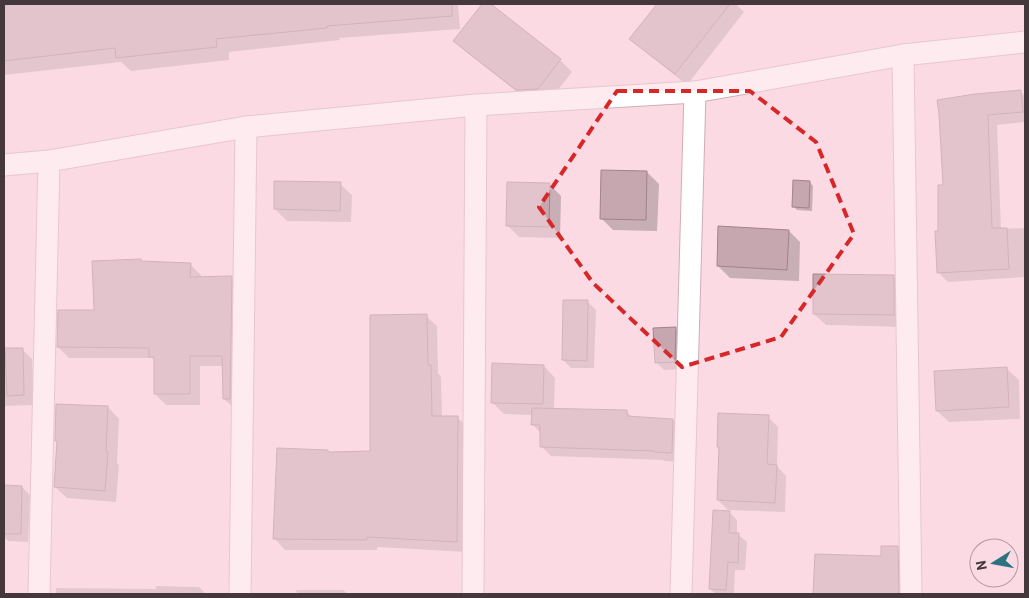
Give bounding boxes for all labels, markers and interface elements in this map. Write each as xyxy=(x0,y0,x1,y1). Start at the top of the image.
north arrow xyxy=(969,538,1019,588)
text: N xyxy=(972,559,990,572)

